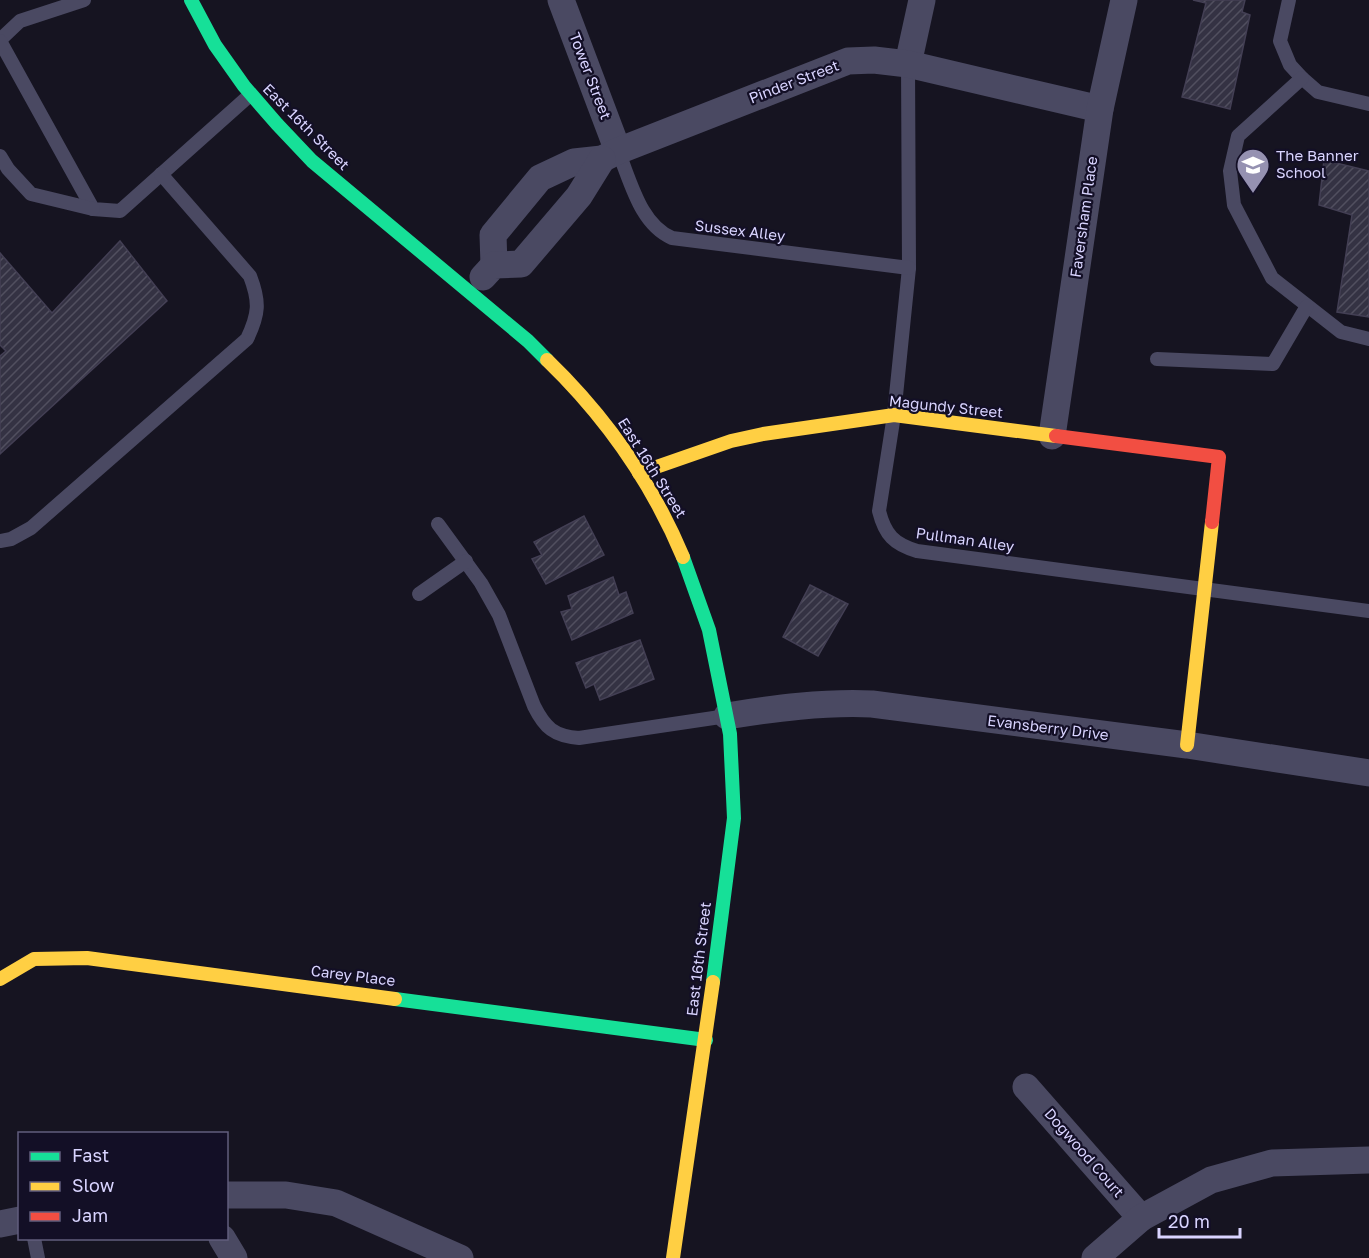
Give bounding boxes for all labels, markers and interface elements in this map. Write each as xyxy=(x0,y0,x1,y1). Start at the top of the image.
street label: Tower Street xyxy=(566,30,616,122)
street label: Pinder Street xyxy=(746,56,841,106)
street label: East 16th Street xyxy=(260,79,354,173)
place label: The Banner School xyxy=(1276,146,1359,181)
school or university icon: The Banner School xyxy=(1235,147,1271,194)
street label: Faversham Place xyxy=(1066,155,1100,279)
street label: Sussex Alley xyxy=(694,216,787,245)
street label: Magundy Street xyxy=(888,391,1004,421)
street label: East 16th Street xyxy=(615,414,691,521)
street label: Pullman Alley xyxy=(915,523,1016,555)
street label: Evansberry Drive xyxy=(986,711,1110,743)
street label: East 16th Street xyxy=(682,901,714,1017)
street label: Carey Place xyxy=(310,961,397,989)
street label: Dogwood Court xyxy=(1041,1104,1128,1201)
legend xyxy=(18,1132,228,1240)
text: Fast xyxy=(72,1144,109,1166)
text: Slow xyxy=(72,1174,115,1196)
scale bar xyxy=(1159,1201,1240,1239)
text: Jam xyxy=(72,1204,108,1226)
text: 20 m xyxy=(1168,1210,1210,1232)

